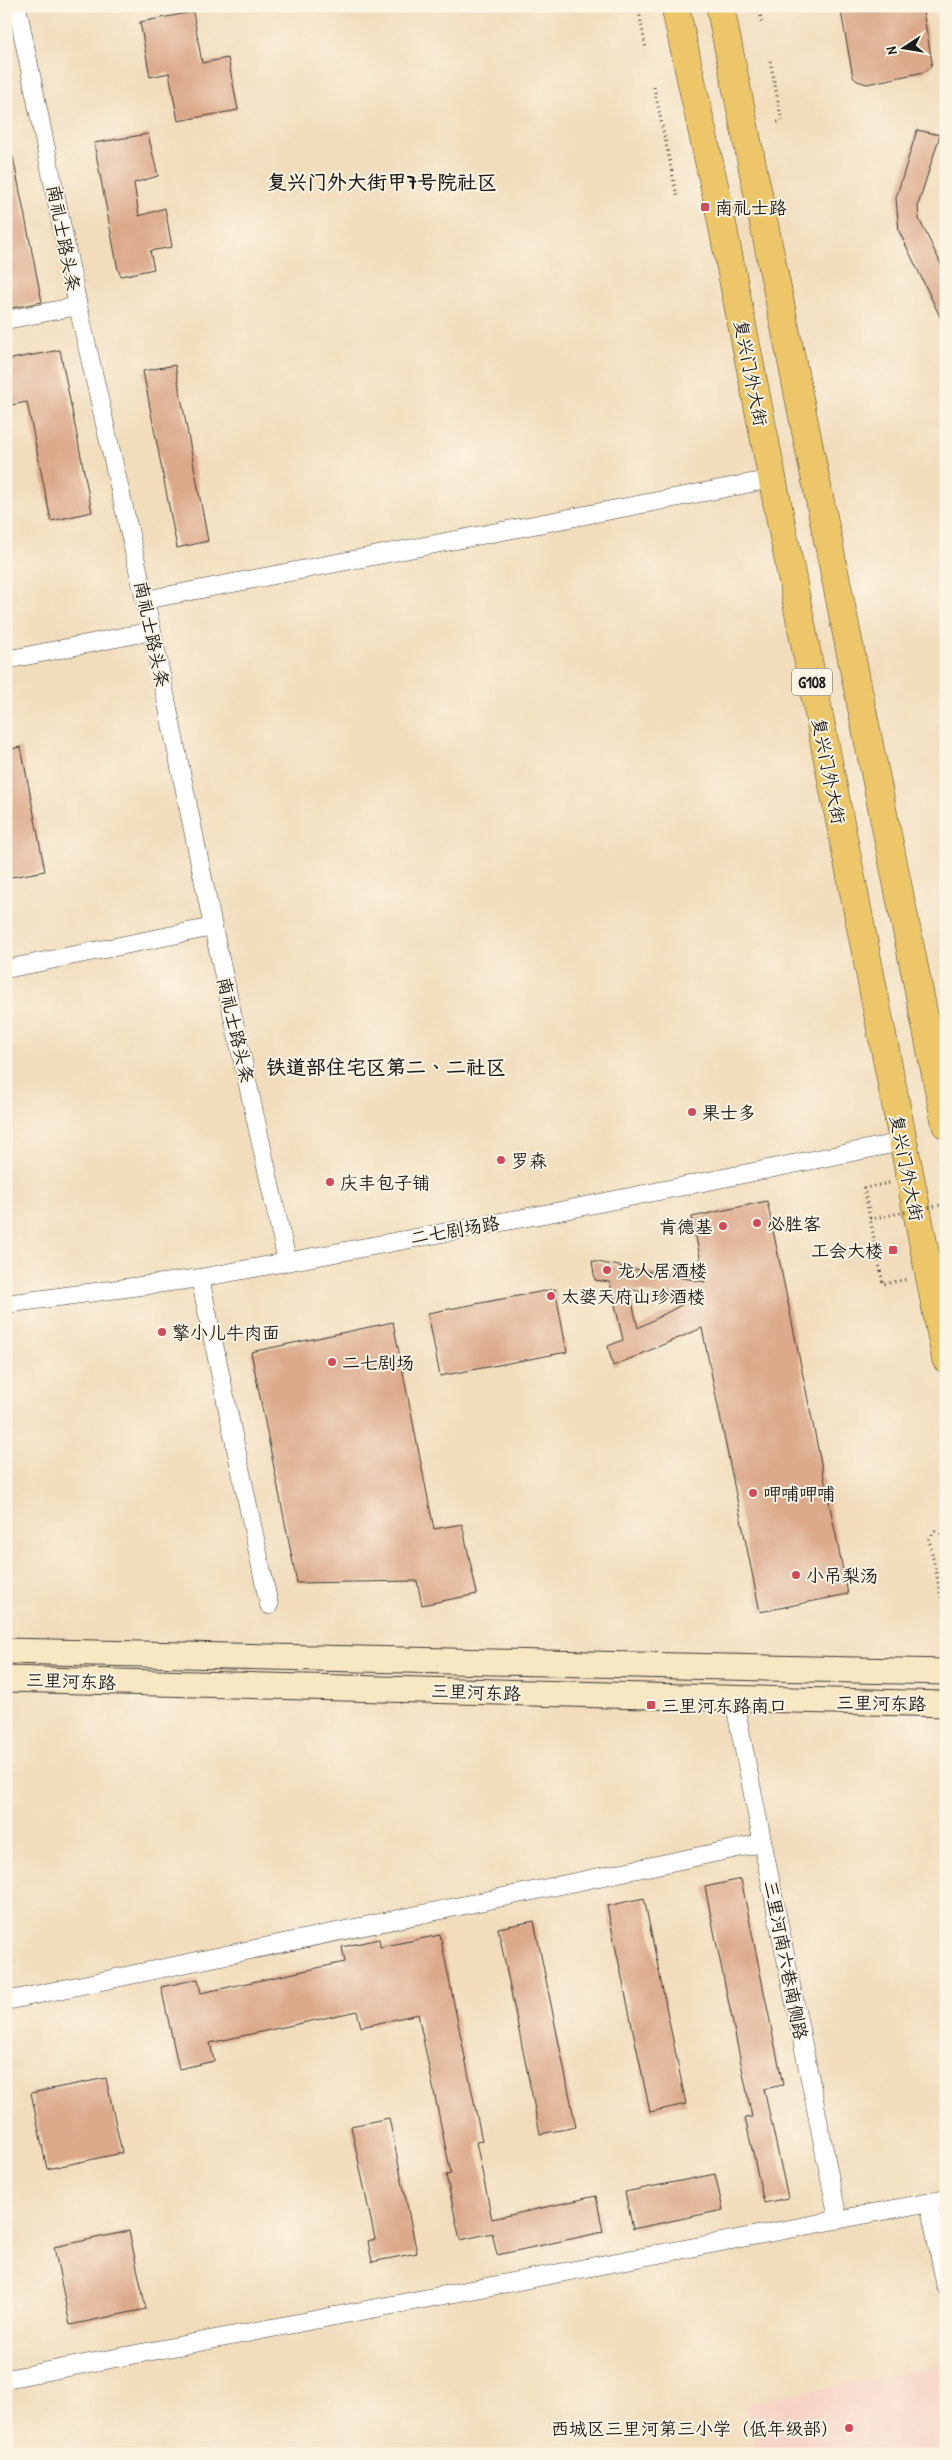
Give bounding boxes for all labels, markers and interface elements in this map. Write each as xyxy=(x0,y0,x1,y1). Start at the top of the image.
north arrow xyxy=(880,22,930,72)
text: N xyxy=(881,45,901,56)
district label: 复兴门外大街甲7号院社区 xyxy=(267,168,497,195)
street label: 南礼士路头条 xyxy=(41,183,87,293)
place label: 南礼士路 xyxy=(715,195,787,220)
marker: 南礼士路 xyxy=(699,201,711,213)
street label: 复兴门外大街 xyxy=(728,318,774,428)
street label: 南礼士路头条 xyxy=(129,579,175,689)
road number: G108 xyxy=(792,669,832,696)
street label: 复兴门外大街 xyxy=(806,716,852,826)
street label: 南礼士路头条 xyxy=(212,975,260,1085)
district label: 铁道部住宅区第二、二社区 xyxy=(266,1053,506,1080)
place label: 果士多 xyxy=(702,1100,756,1125)
marker: 果士多 xyxy=(686,1106,698,1118)
street label: 复兴门外大街 xyxy=(884,1113,930,1223)
place label: 罗森 xyxy=(511,1148,547,1173)
marker: 罗森 xyxy=(495,1154,507,1166)
place label: 庆丰包子铺 xyxy=(340,1170,430,1195)
marker: 庆丰包子铺 xyxy=(324,1176,336,1188)
street label: 二七剧场路 xyxy=(409,1210,501,1250)
place label: 必胜客 xyxy=(767,1211,821,1236)
place label: 肯德基 xyxy=(659,1214,713,1239)
marker: 必胜客 xyxy=(751,1217,763,1229)
marker: 肯德基 xyxy=(717,1220,729,1232)
place label: 工会大楼 xyxy=(811,1238,883,1263)
marker: 工会大楼 xyxy=(887,1244,899,1256)
place label: 龙人居酒楼 xyxy=(617,1258,707,1283)
marker: 龙人居酒楼 xyxy=(601,1264,613,1276)
place label: 太婆天府山珍酒楼 xyxy=(561,1284,705,1309)
marker: 太婆天府山珍酒楼 xyxy=(545,1290,557,1302)
place label: 擎小儿牛肉面 xyxy=(172,1320,280,1345)
marker: 擎小儿牛肉面 xyxy=(156,1326,168,1338)
place label: 二七剧场 xyxy=(342,1350,414,1375)
marker: 二七剧场 xyxy=(326,1356,338,1368)
place label: 呷哺呷哺 xyxy=(763,1481,835,1506)
marker: 呷哺呷哺 xyxy=(747,1487,759,1499)
place label: 小吊梨汤 xyxy=(806,1563,878,1588)
marker: 小吊梨汤 xyxy=(790,1569,802,1581)
street label: 三里河东路 xyxy=(26,1667,116,1695)
street label: 三里河东路 xyxy=(431,1678,521,1706)
street label: 三里河东路 xyxy=(836,1690,926,1716)
place label: 三里河东路南口 xyxy=(661,1693,787,1718)
marker: 三里河东路南口 xyxy=(645,1699,657,1711)
street label: 三里河南六巷南侧路 xyxy=(758,1878,814,2042)
place label: 西城区三里河第三小学（低年级部） xyxy=(551,2416,839,2441)
marker: 西城区三里河第三小学（低年级部） xyxy=(843,2422,855,2434)

